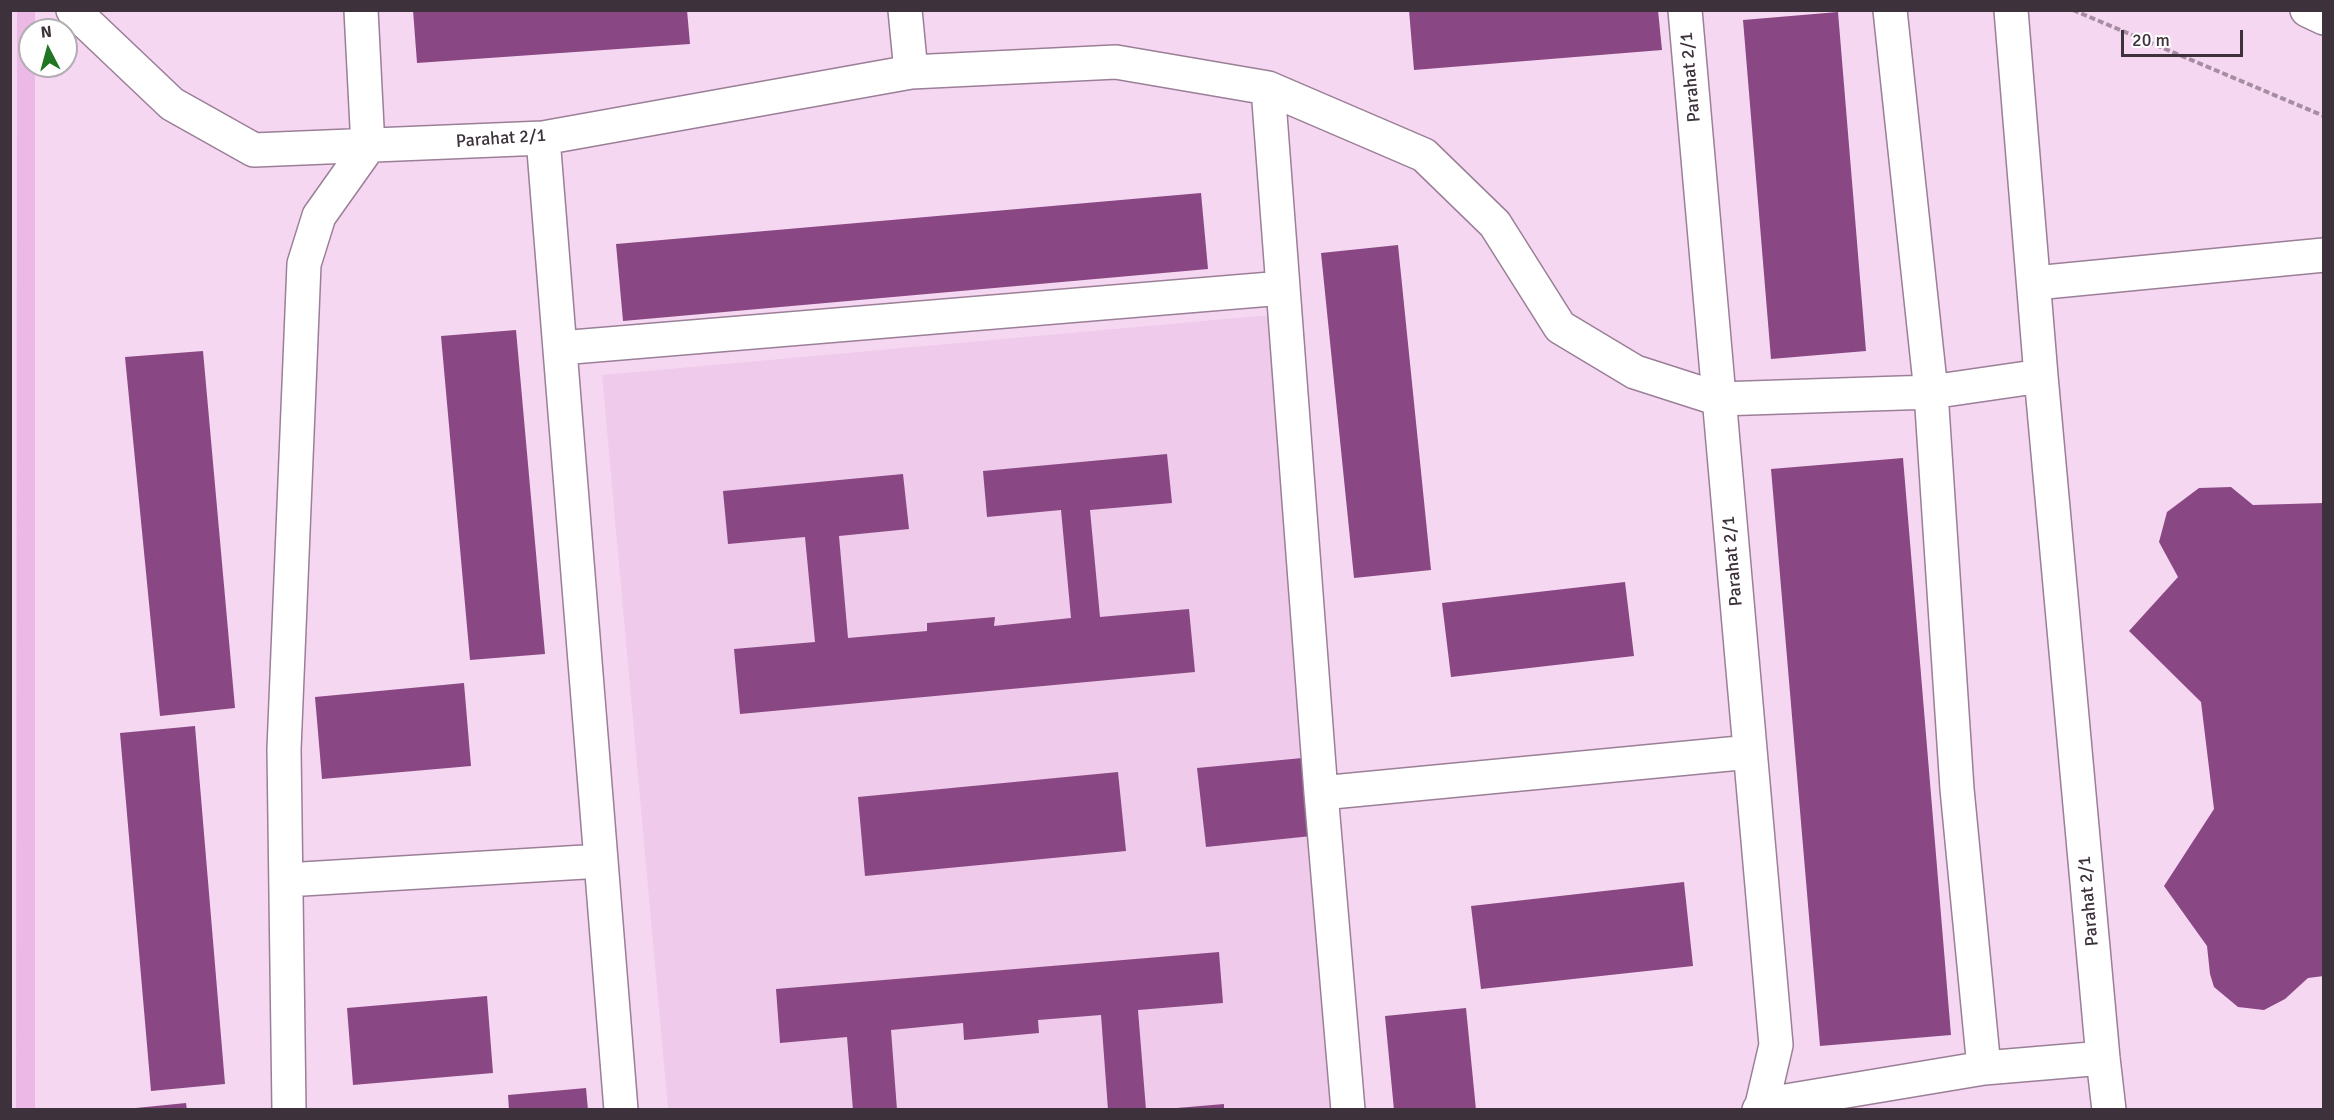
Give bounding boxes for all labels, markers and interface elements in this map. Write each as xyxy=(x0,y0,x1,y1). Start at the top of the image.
north arrow xyxy=(18,18,78,78)
scale bar xyxy=(2124,18,2246,56)
text: N xyxy=(40,22,53,43)
text: 20 m xyxy=(2132,29,2170,51)
street label: Parahat 2/1 xyxy=(1676,31,1706,123)
street label: Parahat 2/1 xyxy=(455,125,547,153)
street label: Parahat 2/1 xyxy=(1718,515,1748,607)
street label: Parahat 2/1 xyxy=(2074,855,2104,947)

